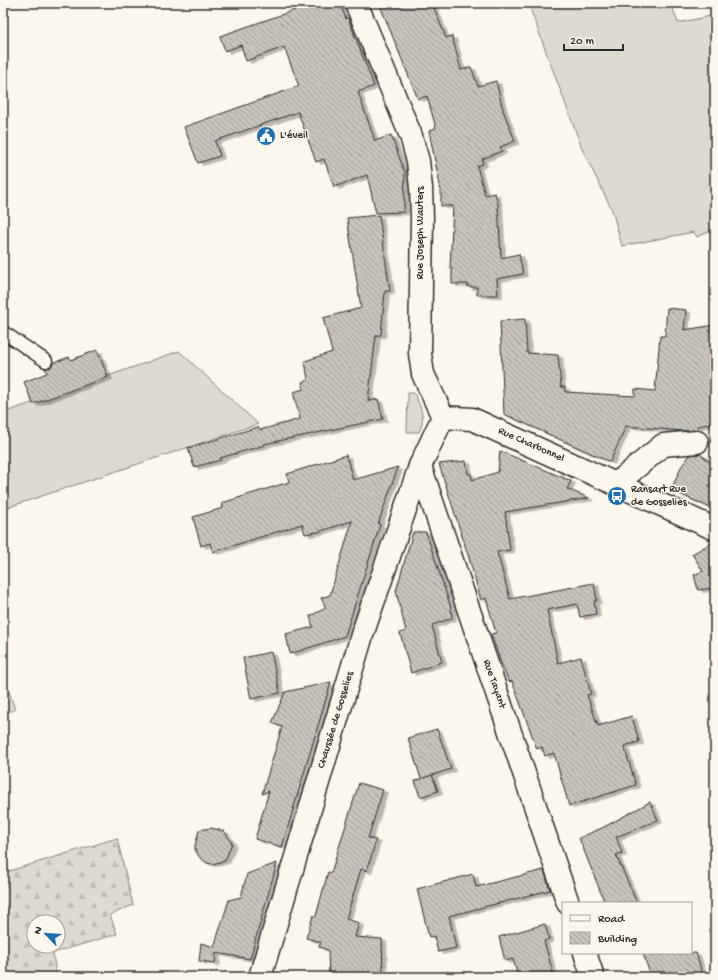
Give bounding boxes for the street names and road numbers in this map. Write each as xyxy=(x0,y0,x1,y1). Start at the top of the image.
street label: Rue Joseph Wauters xyxy=(415,185,427,280)
street label: Rue Charbonnel xyxy=(496,425,566,465)
street label: Rue Tayant xyxy=(480,658,508,711)
street label: Chaussée de Gosselies xyxy=(316,669,357,770)

